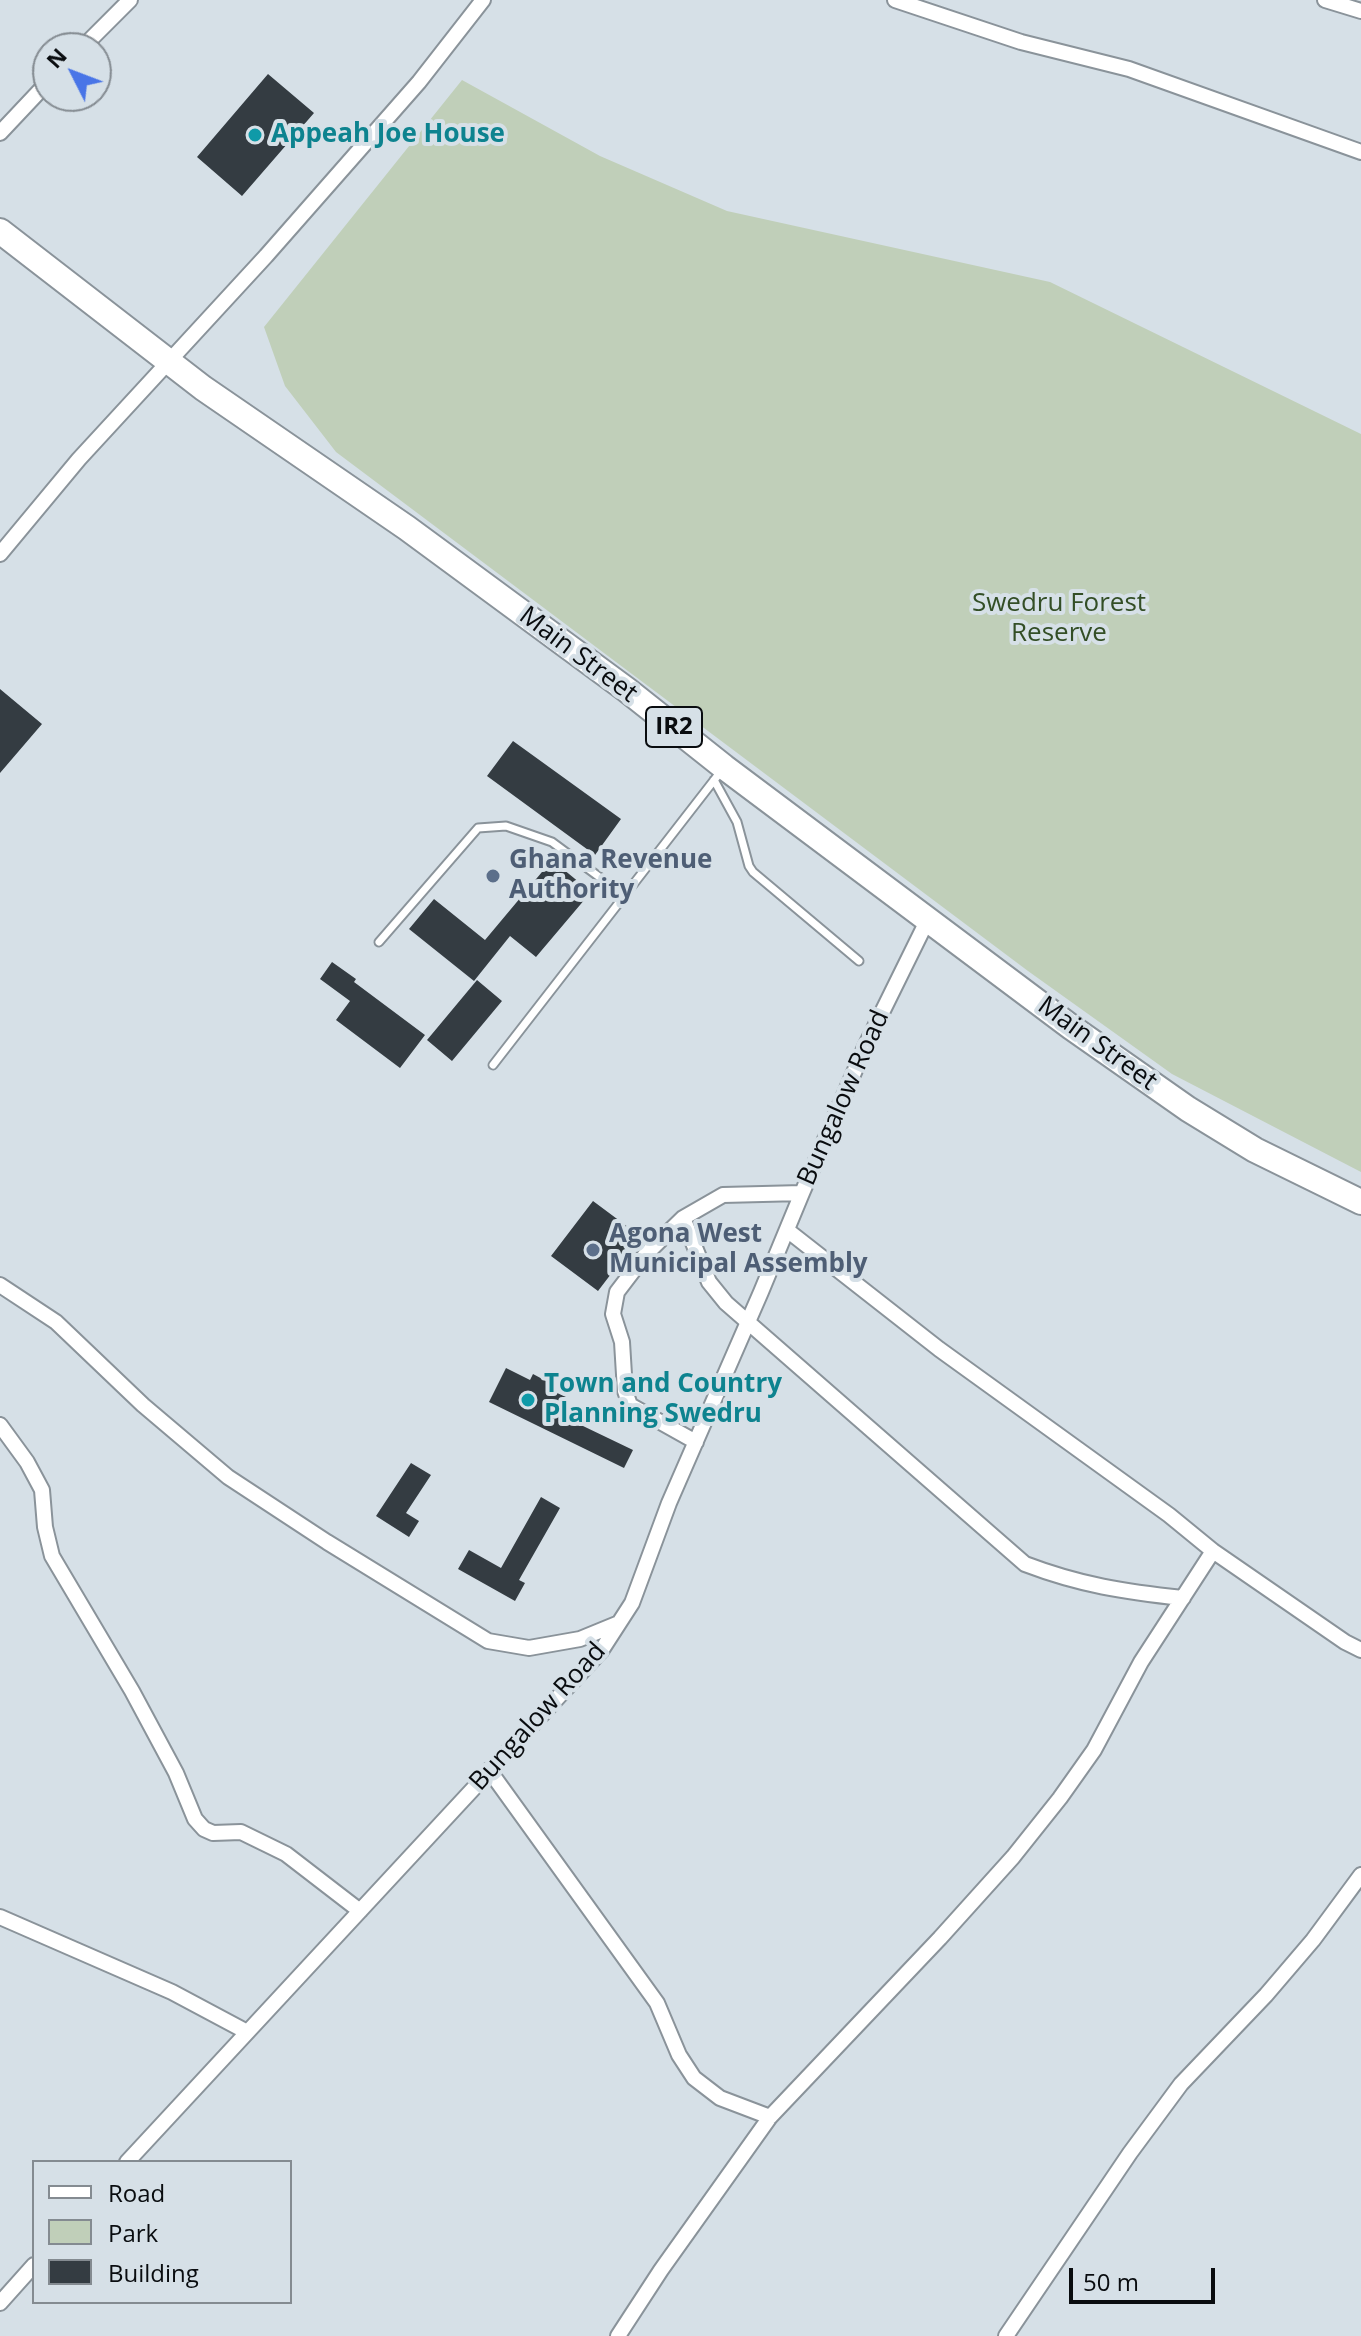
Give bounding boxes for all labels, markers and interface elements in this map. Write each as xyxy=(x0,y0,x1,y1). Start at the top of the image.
north arrow xyxy=(32,32,112,112)
text: N xyxy=(39,41,73,74)
place label: Appeah Joe House xyxy=(271,119,505,151)
marker: Appeah Joe House xyxy=(246,126,264,144)
park label: Swedru Forest Reserve xyxy=(972,588,1146,650)
street label: Main Street xyxy=(513,601,643,709)
road number: IR2 xyxy=(646,707,702,747)
place label: Ghana Revenue Authority xyxy=(509,845,712,906)
marker: Ghana Revenue Authority xyxy=(484,867,502,885)
street label: Main Street xyxy=(1031,990,1163,1098)
street label: Bungalow Road xyxy=(791,1006,897,1190)
place label: Agona West Municipal Assembly xyxy=(609,1219,868,1280)
marker: Agona West Municipal Assembly xyxy=(584,1241,602,1259)
place label: Town and Country Planning Swedru xyxy=(544,1369,782,1430)
marker: Town and Country Planning Swedru xyxy=(519,1391,537,1409)
street label: Bungalow Road xyxy=(463,1637,613,1797)
legend xyxy=(32,2160,292,2304)
text: Road xyxy=(108,2176,165,2209)
text: Park xyxy=(108,2216,158,2249)
scale bar xyxy=(1073,2252,1219,2302)
text: Building xyxy=(108,2256,199,2289)
text: 50 m xyxy=(1083,2265,1139,2298)

